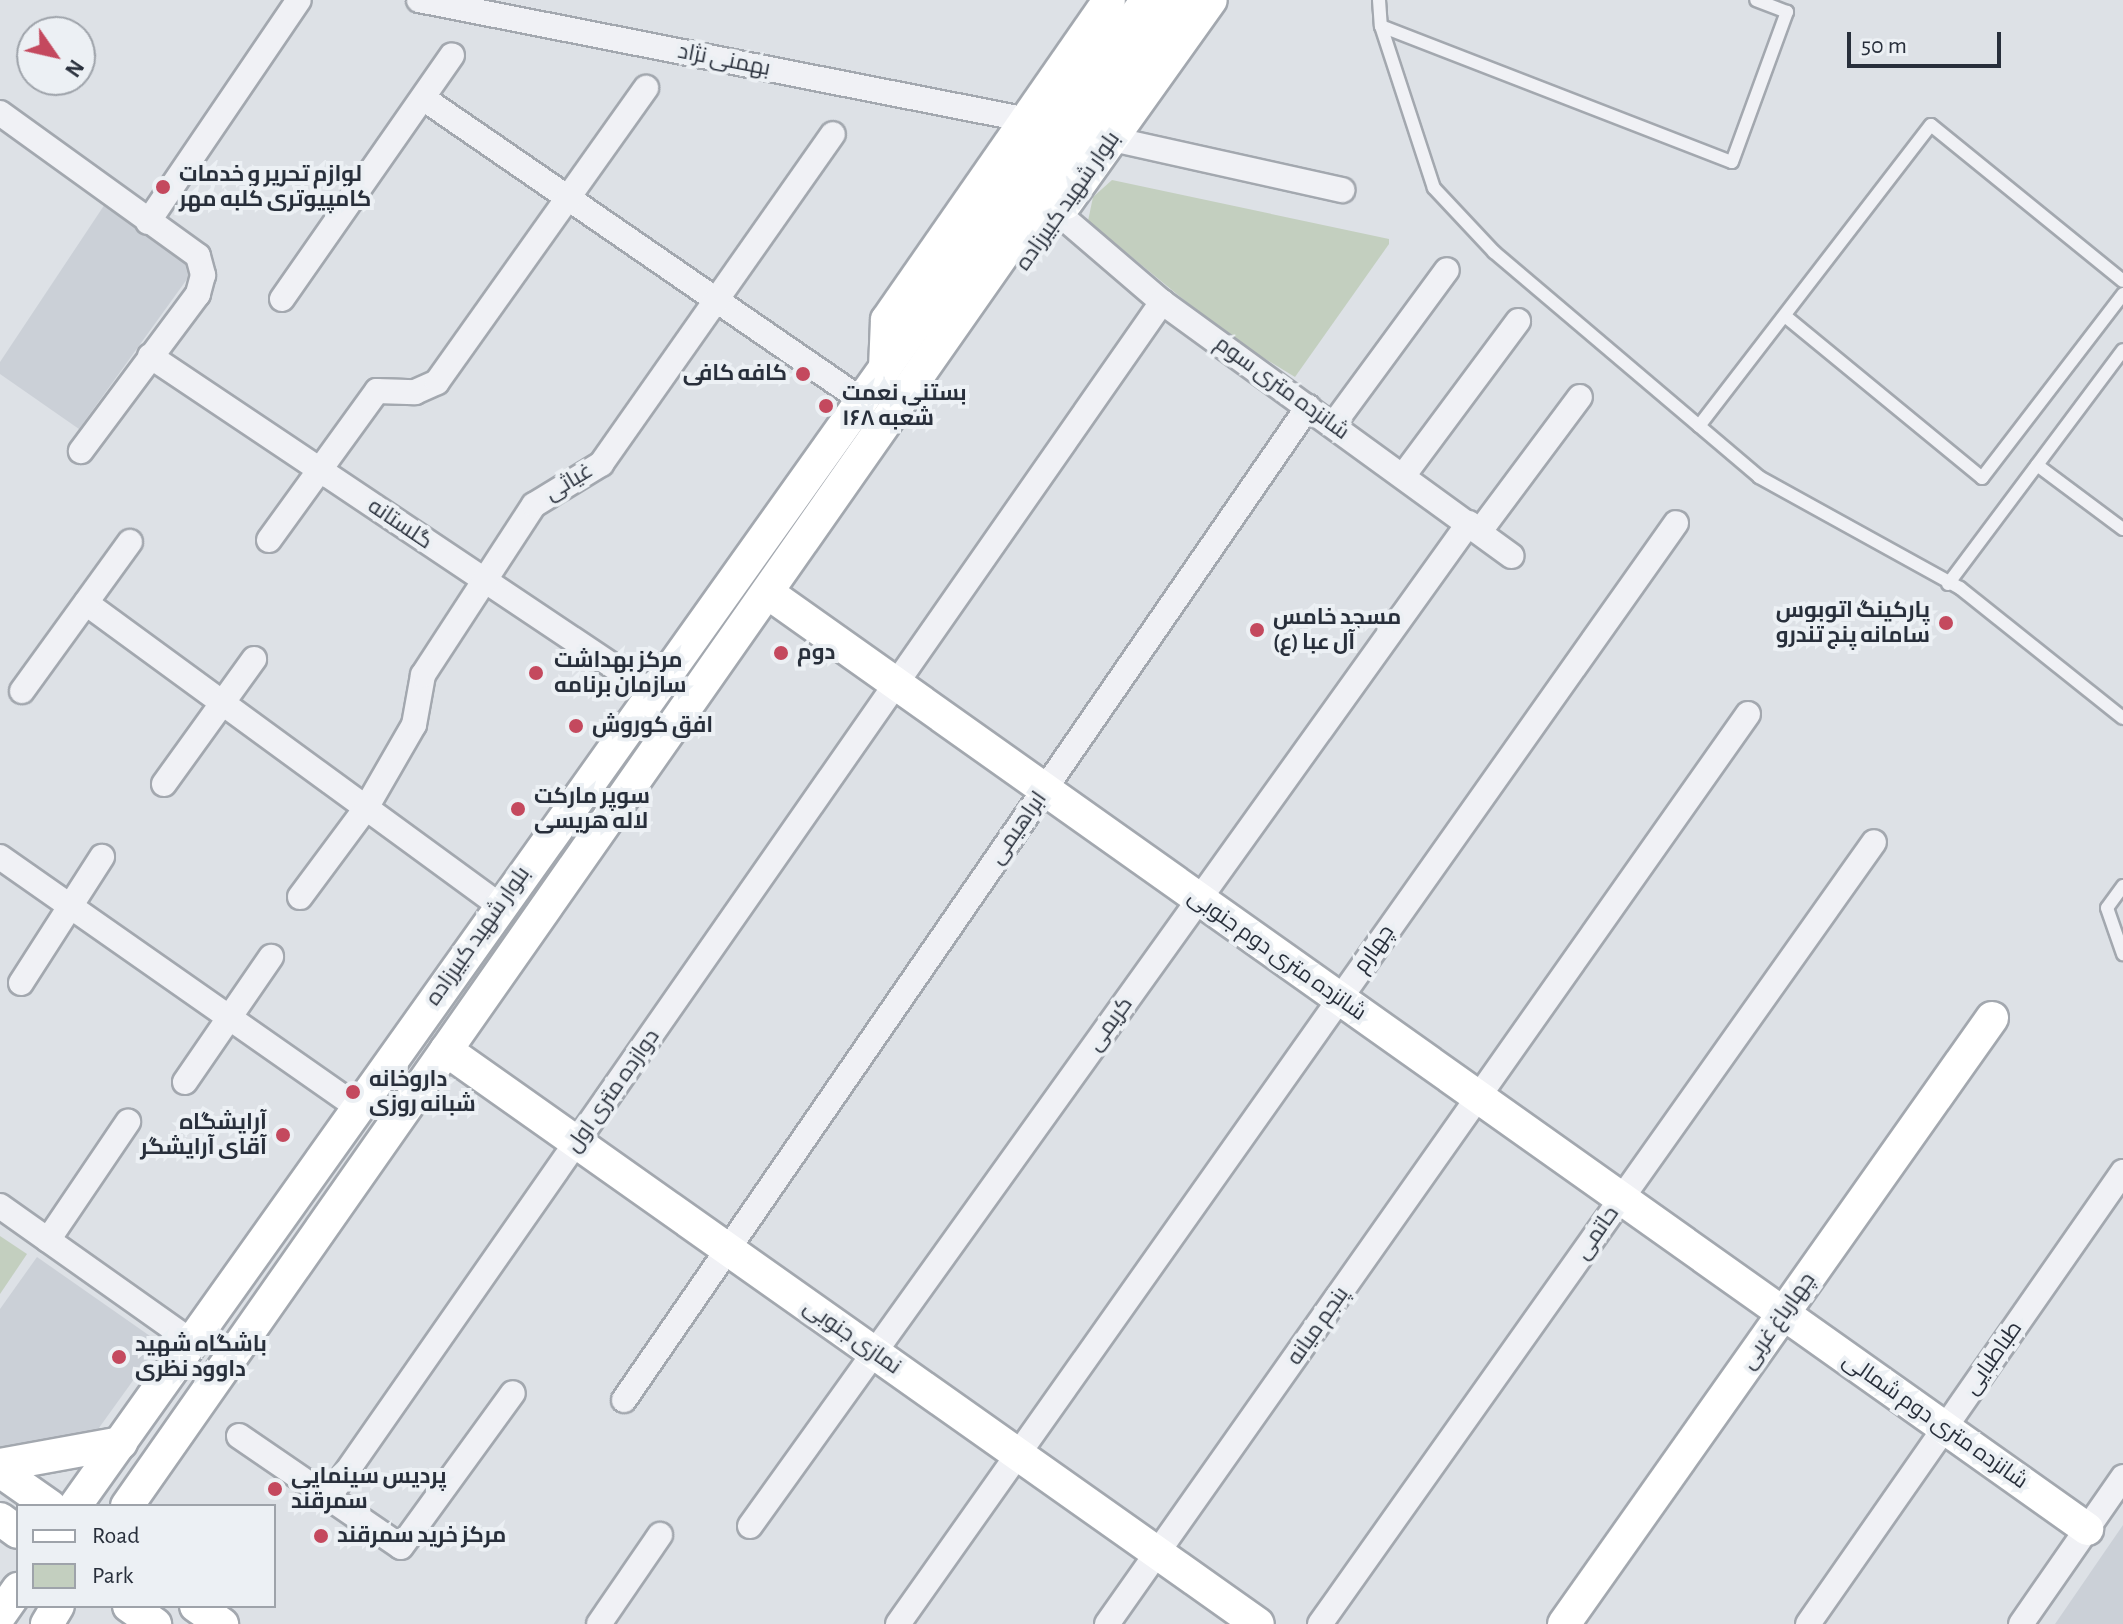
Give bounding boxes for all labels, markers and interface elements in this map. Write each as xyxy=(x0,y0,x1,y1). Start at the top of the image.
north arrow xyxy=(16,16,96,96)
scale bar xyxy=(1851,16,2005,66)
text: 50 m xyxy=(1861,34,1907,58)
street label: بهمنی نژاد xyxy=(675,38,773,82)
text: N xyxy=(61,56,88,81)
street label: بلوار شهید کبیرزاده xyxy=(1010,126,1126,276)
place label: لوازم تحریر و خدمات کامپیوتری کلبه مهر xyxy=(179,161,371,212)
marker: لوازم تحریر و خدمات کامپیوتری کلبه مهر xyxy=(154,178,172,196)
street label: شانزده متری سوم xyxy=(1210,330,1354,446)
place label: کافه کافی xyxy=(683,361,787,387)
marker: کافه کافی xyxy=(794,365,812,383)
place label: بستنی نعمت شعبه ۱۶۸ xyxy=(842,380,967,432)
marker: بستنی نعمت شعبه ۱۶۸ xyxy=(817,397,835,415)
street label: غیاثی xyxy=(540,457,598,507)
street label: گلستانه xyxy=(363,493,437,555)
place label: پارکینگ اتوبوس سامانه پنج تندرو xyxy=(1776,597,1930,648)
place label: مسجد خامس آل عبا (ع) xyxy=(1273,604,1401,656)
marker: پارکینگ اتوبوس سامانه پنج تندرو xyxy=(1937,614,1955,632)
marker: مسجد خامس آل عبا (ع) xyxy=(1248,621,1266,639)
place label: دوم xyxy=(797,640,835,666)
marker: دوم xyxy=(772,644,790,662)
place label: مرکز بهداشت سازمان برنامه xyxy=(554,647,686,698)
marker: مرکز بهداشت سازمان برنامه xyxy=(525,662,547,684)
place label: افق کوروش xyxy=(592,713,713,739)
marker: افق کوروش xyxy=(567,717,585,735)
place label: سوپر مارکت لاله هریسی xyxy=(534,783,650,834)
street label: ابراهیمی xyxy=(984,787,1052,869)
marker: سوپر مارکت لاله هریسی xyxy=(509,800,527,818)
street label: بلوار شهید کبیرزاده xyxy=(420,861,536,1011)
street label: شانزده متری دوم جنوبی xyxy=(1183,884,1371,1026)
street label: چهارم xyxy=(1348,920,1400,978)
street label: کریمی xyxy=(1082,992,1138,1056)
street label: دوازده متری اول xyxy=(561,1024,665,1158)
place label: داروخانه شبانه روزی xyxy=(369,1066,476,1118)
marker: داروخانه شبانه روزی xyxy=(344,1083,362,1101)
place label: آرایشگاه آقای آرایشگر xyxy=(140,1109,267,1160)
marker: آرایشگاه آقای آرایشگر xyxy=(274,1126,292,1144)
street label: حاتمی xyxy=(1569,1201,1625,1265)
street label: چهارباغ غربی xyxy=(1735,1268,1821,1374)
street label: پنجم میانه xyxy=(1282,1282,1354,1370)
street label: نمازی جنوبی xyxy=(798,1294,906,1380)
street label: طباطبایی xyxy=(1958,1316,2028,1400)
place label: باشگاه شهید داوود نظری xyxy=(135,1331,267,1382)
street label: شانزده متری دوم شمالی xyxy=(1837,1347,2033,1495)
marker: باشگاه شهید داوود نظری xyxy=(110,1348,128,1366)
place label: پردیس سینمایی سمرقند xyxy=(291,1463,446,1514)
marker: پردیس سینمایی سمرقند xyxy=(266,1480,284,1498)
legend xyxy=(16,1504,276,1608)
place label: مرکز خرید سمرقند xyxy=(337,1523,506,1549)
text: Road xyxy=(92,1524,140,1548)
marker: مرکز خرید سمرقند xyxy=(312,1527,330,1545)
text: Park xyxy=(92,1564,133,1588)

